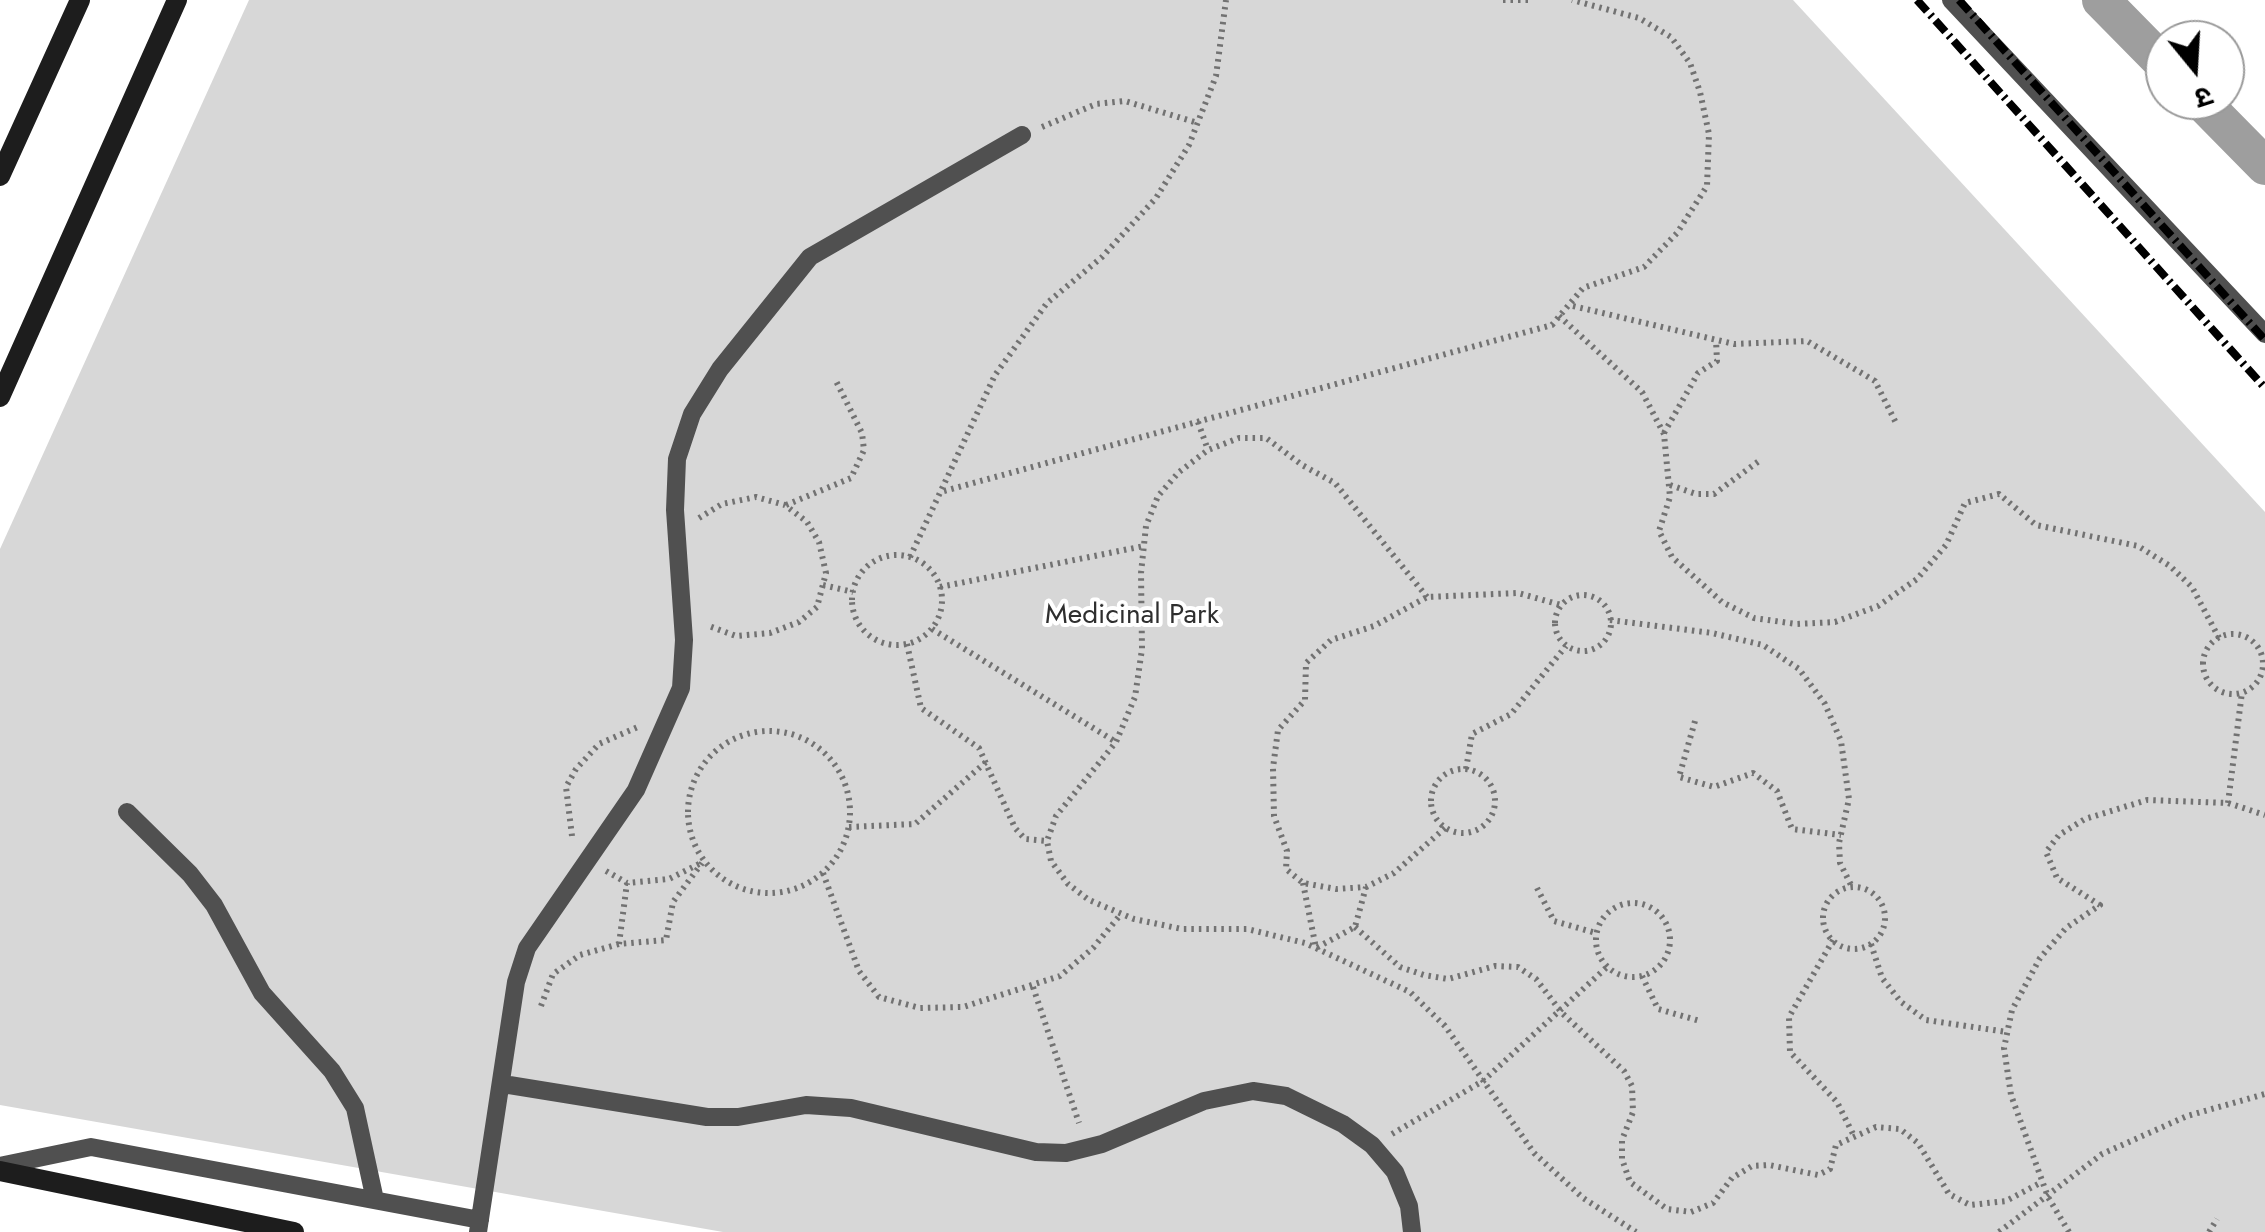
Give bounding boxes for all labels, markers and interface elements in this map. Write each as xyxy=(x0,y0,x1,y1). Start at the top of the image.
north arrow xyxy=(2145,20,2245,120)
text: उ xyxy=(2190,75,2218,119)
park label: Medicinal Park xyxy=(1045,599,1219,633)

